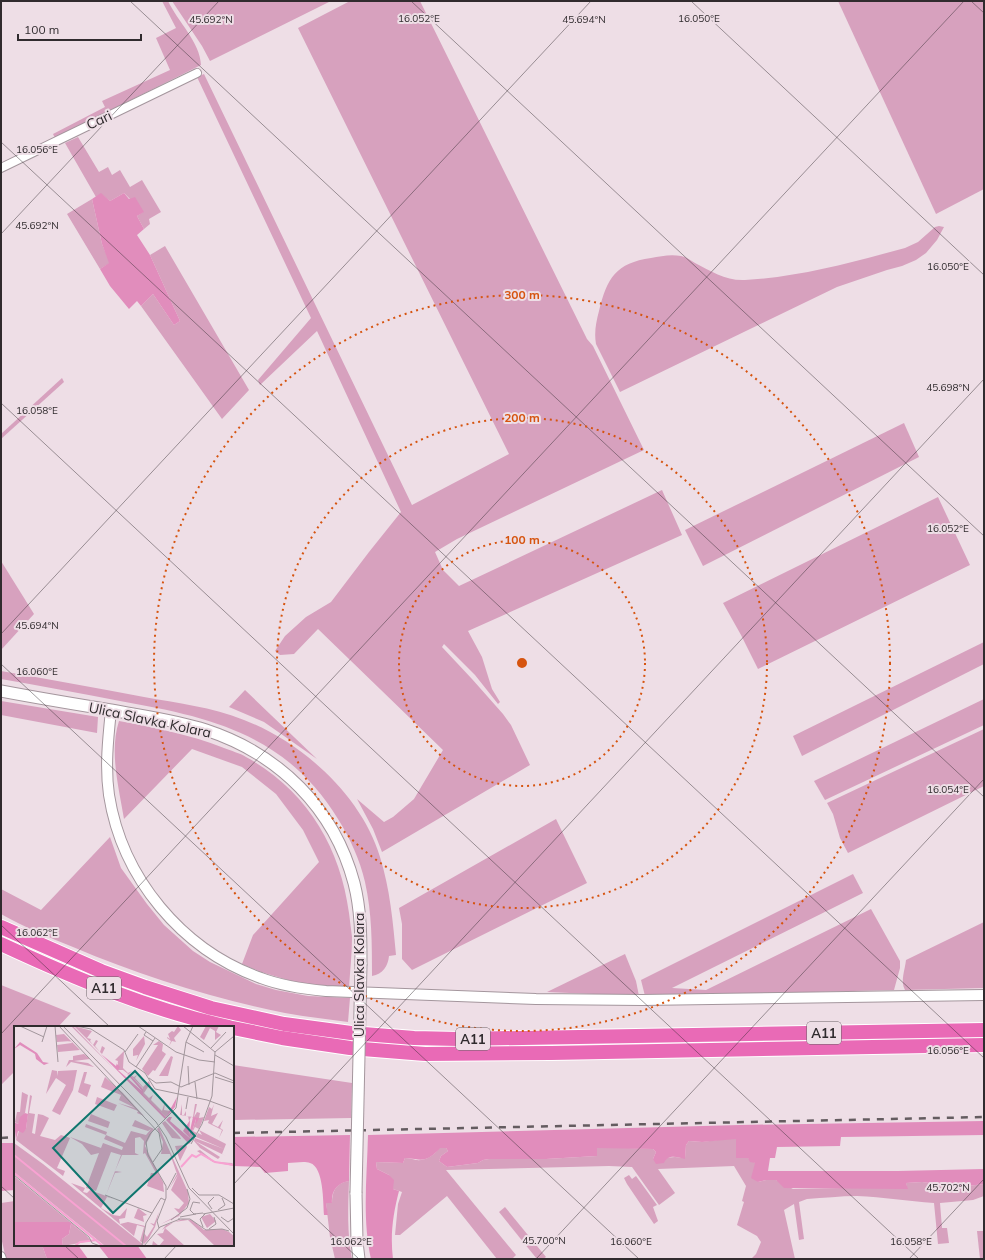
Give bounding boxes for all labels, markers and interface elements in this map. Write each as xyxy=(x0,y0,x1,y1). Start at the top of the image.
text: 16.052°E xyxy=(398,12,440,25)
text: 16.050°E xyxy=(678,12,720,25)
text: 45.692°N xyxy=(189,13,233,26)
text: 45.694°N xyxy=(562,13,606,26)
scale bar xyxy=(18,16,141,42)
text: 100 m xyxy=(24,22,59,37)
street label: Cari xyxy=(83,106,115,134)
text: 16.056°E xyxy=(16,143,58,156)
text: 45.692°N xyxy=(15,219,59,232)
text: 16.050°E xyxy=(927,260,969,273)
text: 300 m xyxy=(504,287,540,302)
text: 45.698°N xyxy=(926,381,970,394)
text: 16.058°E xyxy=(16,404,58,417)
text: 200 m xyxy=(504,410,540,425)
text: 16.052°E xyxy=(927,522,969,535)
text: 100 m xyxy=(504,532,540,547)
text: 45.694°N xyxy=(15,619,59,632)
centre of rings xyxy=(515,656,529,670)
text: 16.060°E xyxy=(16,665,58,678)
street label: Ulica Slavka Kolara xyxy=(87,698,213,742)
text: 16.054°E xyxy=(927,783,969,796)
street label: Ulica Slavka Kolara xyxy=(350,913,368,1037)
text: 16.062°E xyxy=(16,926,58,939)
road number: A11 xyxy=(87,977,121,999)
road number: A11 xyxy=(807,1022,841,1044)
inset map xyxy=(14,1026,234,1246)
road number: A11 xyxy=(456,1028,490,1050)
text: 16.056°E xyxy=(927,1044,969,1057)
text: 45.702°N xyxy=(926,1181,970,1194)
text: 45.700°N xyxy=(522,1234,566,1247)
text: 16.062°E xyxy=(330,1235,372,1248)
text: 16.060°E xyxy=(610,1235,652,1248)
text: 16.058°E xyxy=(890,1235,932,1248)

